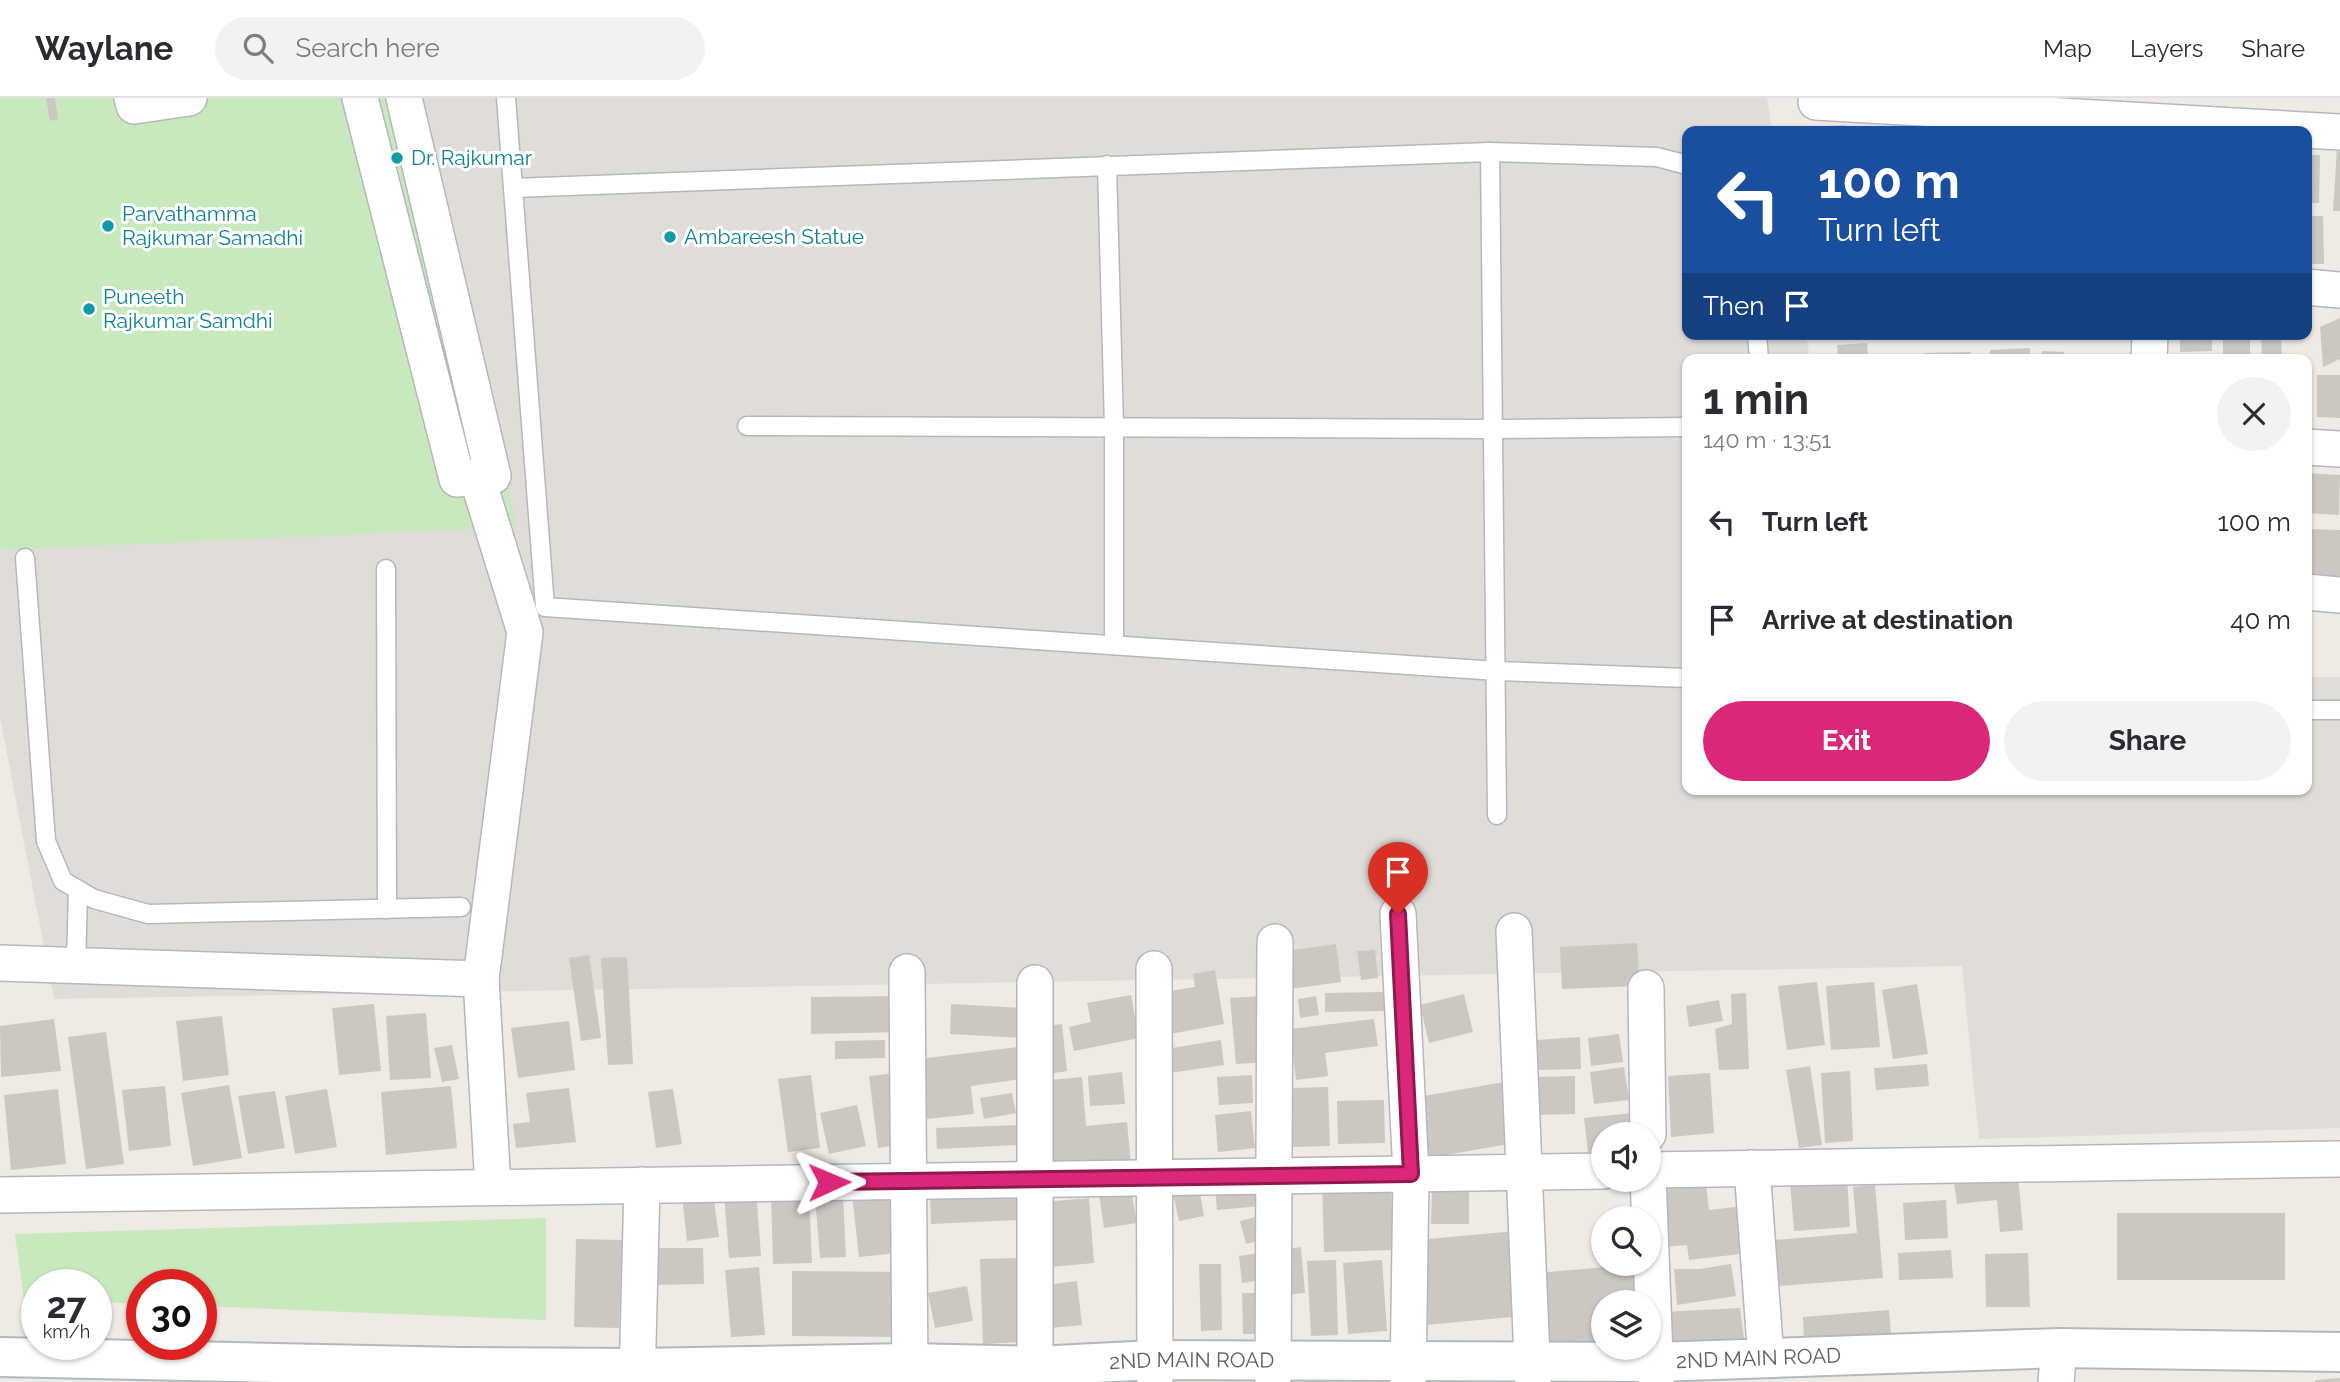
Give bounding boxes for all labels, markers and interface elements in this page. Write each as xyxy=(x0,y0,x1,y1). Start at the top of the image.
search box xyxy=(215,17,705,80)
text: Waylane xyxy=(35,29,173,68)
icon: search xyxy=(239,29,277,67)
text: Search here xyxy=(295,33,440,63)
text: Map xyxy=(2043,34,2092,63)
text: Layers xyxy=(2130,34,2203,63)
text: Share xyxy=(2241,34,2305,63)
place label: Dr. Rajkumar xyxy=(411,145,533,170)
marker: Dr. Rajkumar xyxy=(389,150,405,166)
text: 100 m xyxy=(1818,152,1960,209)
icon: left xyxy=(1703,154,1794,245)
place label: Parvathamma Rajkumar Samadhi xyxy=(122,201,303,250)
text: Turn left xyxy=(1818,211,1940,248)
marker: Parvathamma Rajkumar Samadhi xyxy=(100,218,116,234)
place label: Ambareesh Statue xyxy=(684,224,864,249)
marker: Ambareesh Statue xyxy=(662,229,678,245)
place label: Puneeth Rajkumar Samdhi xyxy=(103,284,273,333)
icon: arrive xyxy=(1778,287,1816,325)
text: Then xyxy=(1703,291,1764,321)
marker: Puneeth Rajkumar Samdhi xyxy=(81,301,97,317)
text: 1 min xyxy=(1703,375,1809,424)
button: close xyxy=(2217,377,2291,451)
text: 140 m · 13:51 xyxy=(1703,426,1831,453)
icon: left xyxy=(1703,503,1741,541)
text: Turn left xyxy=(1762,507,1868,537)
text: 100 m xyxy=(2218,507,2291,537)
icon: arrive xyxy=(1703,601,1741,639)
text: Arrive at destination xyxy=(1762,605,2013,635)
text: 40 m xyxy=(2230,605,2291,635)
button: Exit xyxy=(1703,701,1990,781)
button: Share xyxy=(2004,701,2291,781)
pin xyxy=(1368,842,1428,914)
icon: arrive xyxy=(1379,853,1417,891)
map controls xyxy=(1591,1122,1661,1360)
button: sound xyxy=(1591,1122,1661,1192)
position arrow xyxy=(792,1145,866,1219)
button: search xyxy=(1591,1206,1661,1276)
speed limit sign: 30 xyxy=(126,1269,217,1360)
text: 27 xyxy=(47,1285,86,1326)
button: layers xyxy=(1591,1290,1661,1360)
text: km/h xyxy=(43,1321,90,1342)
street label: 2ND MAIN ROAD xyxy=(1676,1343,1842,1373)
street label: 2ND MAIN ROAD xyxy=(1108,1347,1274,1374)

